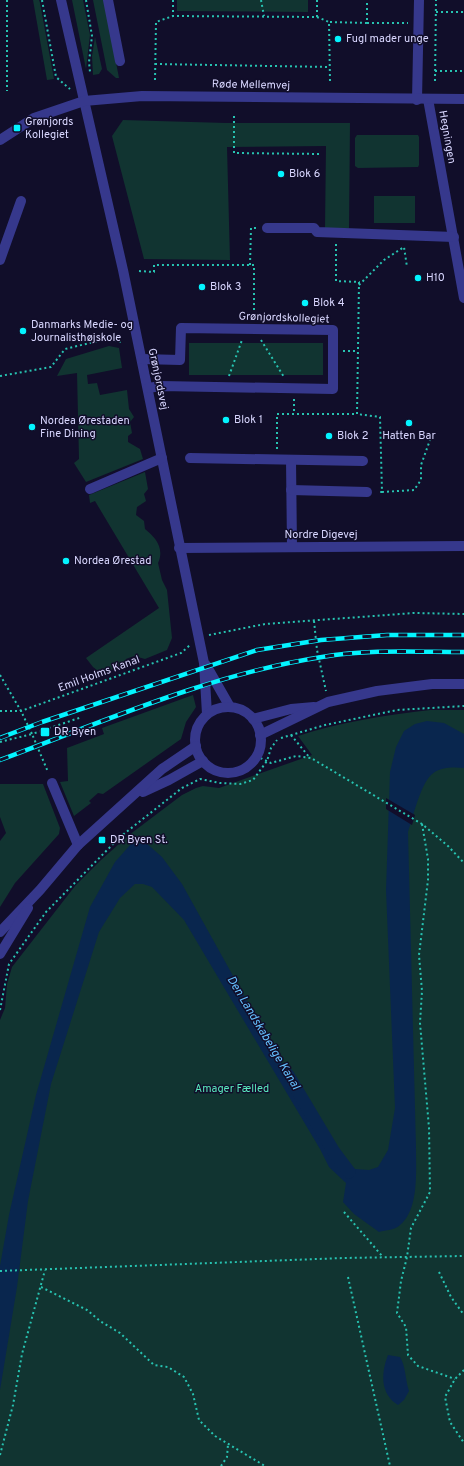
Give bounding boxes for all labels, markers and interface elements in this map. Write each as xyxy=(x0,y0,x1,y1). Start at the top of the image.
place label: Fugl mader unge xyxy=(346,32,429,46)
marker: Fugl mader unge xyxy=(333,34,343,44)
street label: Røde Mellemvej xyxy=(212,77,290,93)
street label: Hegningen xyxy=(435,109,459,165)
place label: Grønjords Kollegiet xyxy=(25,115,73,142)
marker: Grønjords Kollegiet xyxy=(12,123,22,133)
place label: Blok 6 xyxy=(289,167,320,181)
marker: Blok 6 xyxy=(276,169,286,179)
place label: H10 xyxy=(426,271,445,285)
marker: H10 xyxy=(413,273,423,283)
place label: Blok 3 xyxy=(210,280,241,294)
marker: Blok 3 xyxy=(197,282,207,292)
place label: Blok 4 xyxy=(313,296,345,310)
marker: Blok 4 xyxy=(300,298,310,308)
street label: Grønjordskollegiet xyxy=(238,309,330,327)
place label: Danmarks Medie- og Journalisthøjskole xyxy=(31,318,133,345)
marker: Danmarks Medie- og Journalisthøjskole xyxy=(18,326,28,336)
street label: Grønjordsvej xyxy=(145,347,171,411)
place label: Blok 1 xyxy=(234,413,263,427)
place label: Nordea Ørestaden Fine Dining xyxy=(40,414,130,441)
marker: Blok 1 xyxy=(221,415,231,425)
marker: Hatten Bar xyxy=(404,418,414,428)
marker: Nordea Ørestaden Fine Dining xyxy=(27,422,37,432)
place label: Blok 2 xyxy=(337,429,368,443)
place label: Hatten Bar xyxy=(382,429,436,443)
marker: Blok 2 xyxy=(324,431,334,441)
street label: Nordre Digevej xyxy=(284,528,358,542)
place label: Nordea Ørestad xyxy=(74,554,151,568)
marker: Nordea Ørestad xyxy=(61,556,71,566)
street label: Emil Holms Kanal xyxy=(56,653,142,695)
place label: DR Byen xyxy=(54,725,96,739)
marker: DR Byen xyxy=(39,726,51,738)
place label: DR Byen St. xyxy=(110,833,168,847)
marker: DR Byen St. xyxy=(97,835,107,845)
water label: Den Landskabelige Kanal xyxy=(223,973,304,1094)
park label: Amager Fælled xyxy=(195,1082,269,1096)

